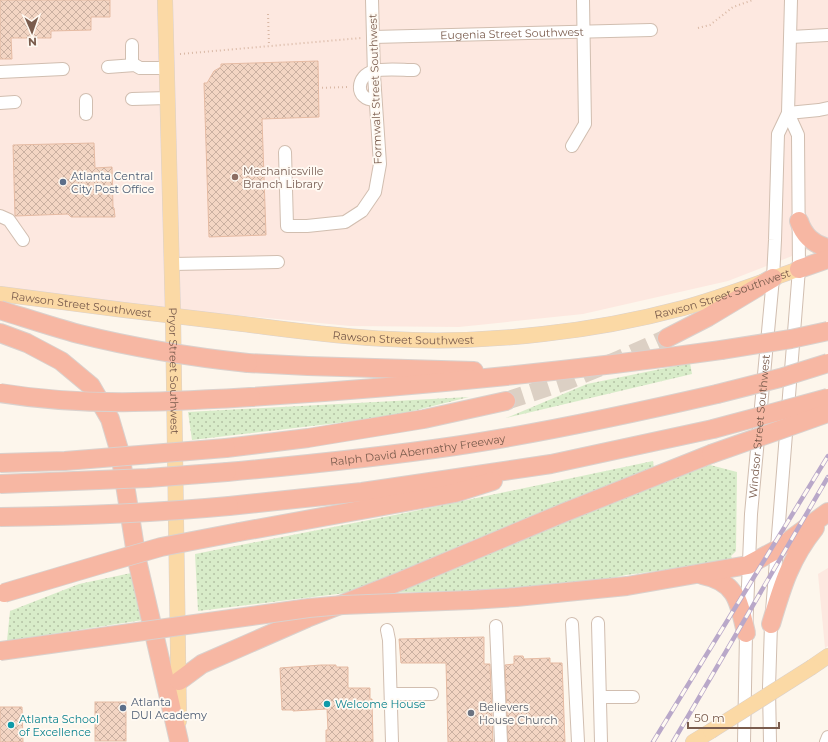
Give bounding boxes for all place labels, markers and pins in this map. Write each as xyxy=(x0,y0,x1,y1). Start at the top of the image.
place label: Mechanicsville Branch Library xyxy=(243,164,324,191)
place label: Atlanta Central City Post Office xyxy=(71,169,155,196)
marker: Mechanicsville Branch Library xyxy=(230,172,240,182)
marker: Atlanta Central City Post Office xyxy=(58,177,68,187)
place label: Atlanta DUI Academy xyxy=(131,695,207,722)
place label: Welcome House xyxy=(335,697,426,711)
marker: Welcome House xyxy=(322,699,332,709)
place label: Believers House Church xyxy=(479,700,558,727)
marker: Atlanta DUI Academy xyxy=(118,703,128,713)
marker: Believers House Church xyxy=(466,708,476,718)
place label: Atlanta School of Excellence xyxy=(19,712,99,739)
marker: Atlanta School of Excellence xyxy=(6,720,16,730)

